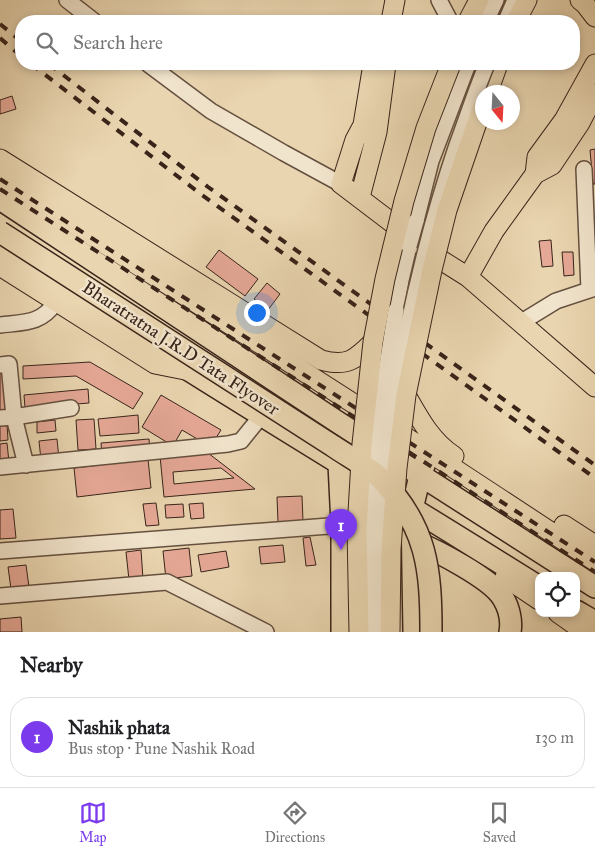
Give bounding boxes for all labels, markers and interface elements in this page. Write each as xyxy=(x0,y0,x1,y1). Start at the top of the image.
search box xyxy=(15,15,580,70)
icon: search xyxy=(33,29,61,57)
text: Search here xyxy=(73,31,163,54)
north arrow xyxy=(475,85,520,130)
street label: Bharatratna J.R.D Tata Flyover xyxy=(78,276,284,421)
your location xyxy=(244,300,270,326)
pin: 1 xyxy=(325,509,357,550)
map controls xyxy=(535,572,580,617)
button: locate xyxy=(535,572,580,617)
text: Nearby xyxy=(20,652,83,678)
text: Nashik phata xyxy=(68,716,170,739)
text: 1 xyxy=(34,728,40,747)
text: 130 m xyxy=(535,728,574,747)
text: Bus stop · Pune Nashik Road xyxy=(68,739,255,758)
tab: Map xyxy=(79,799,107,846)
tab: Directions xyxy=(265,799,325,846)
tab: Saved xyxy=(483,799,516,846)

